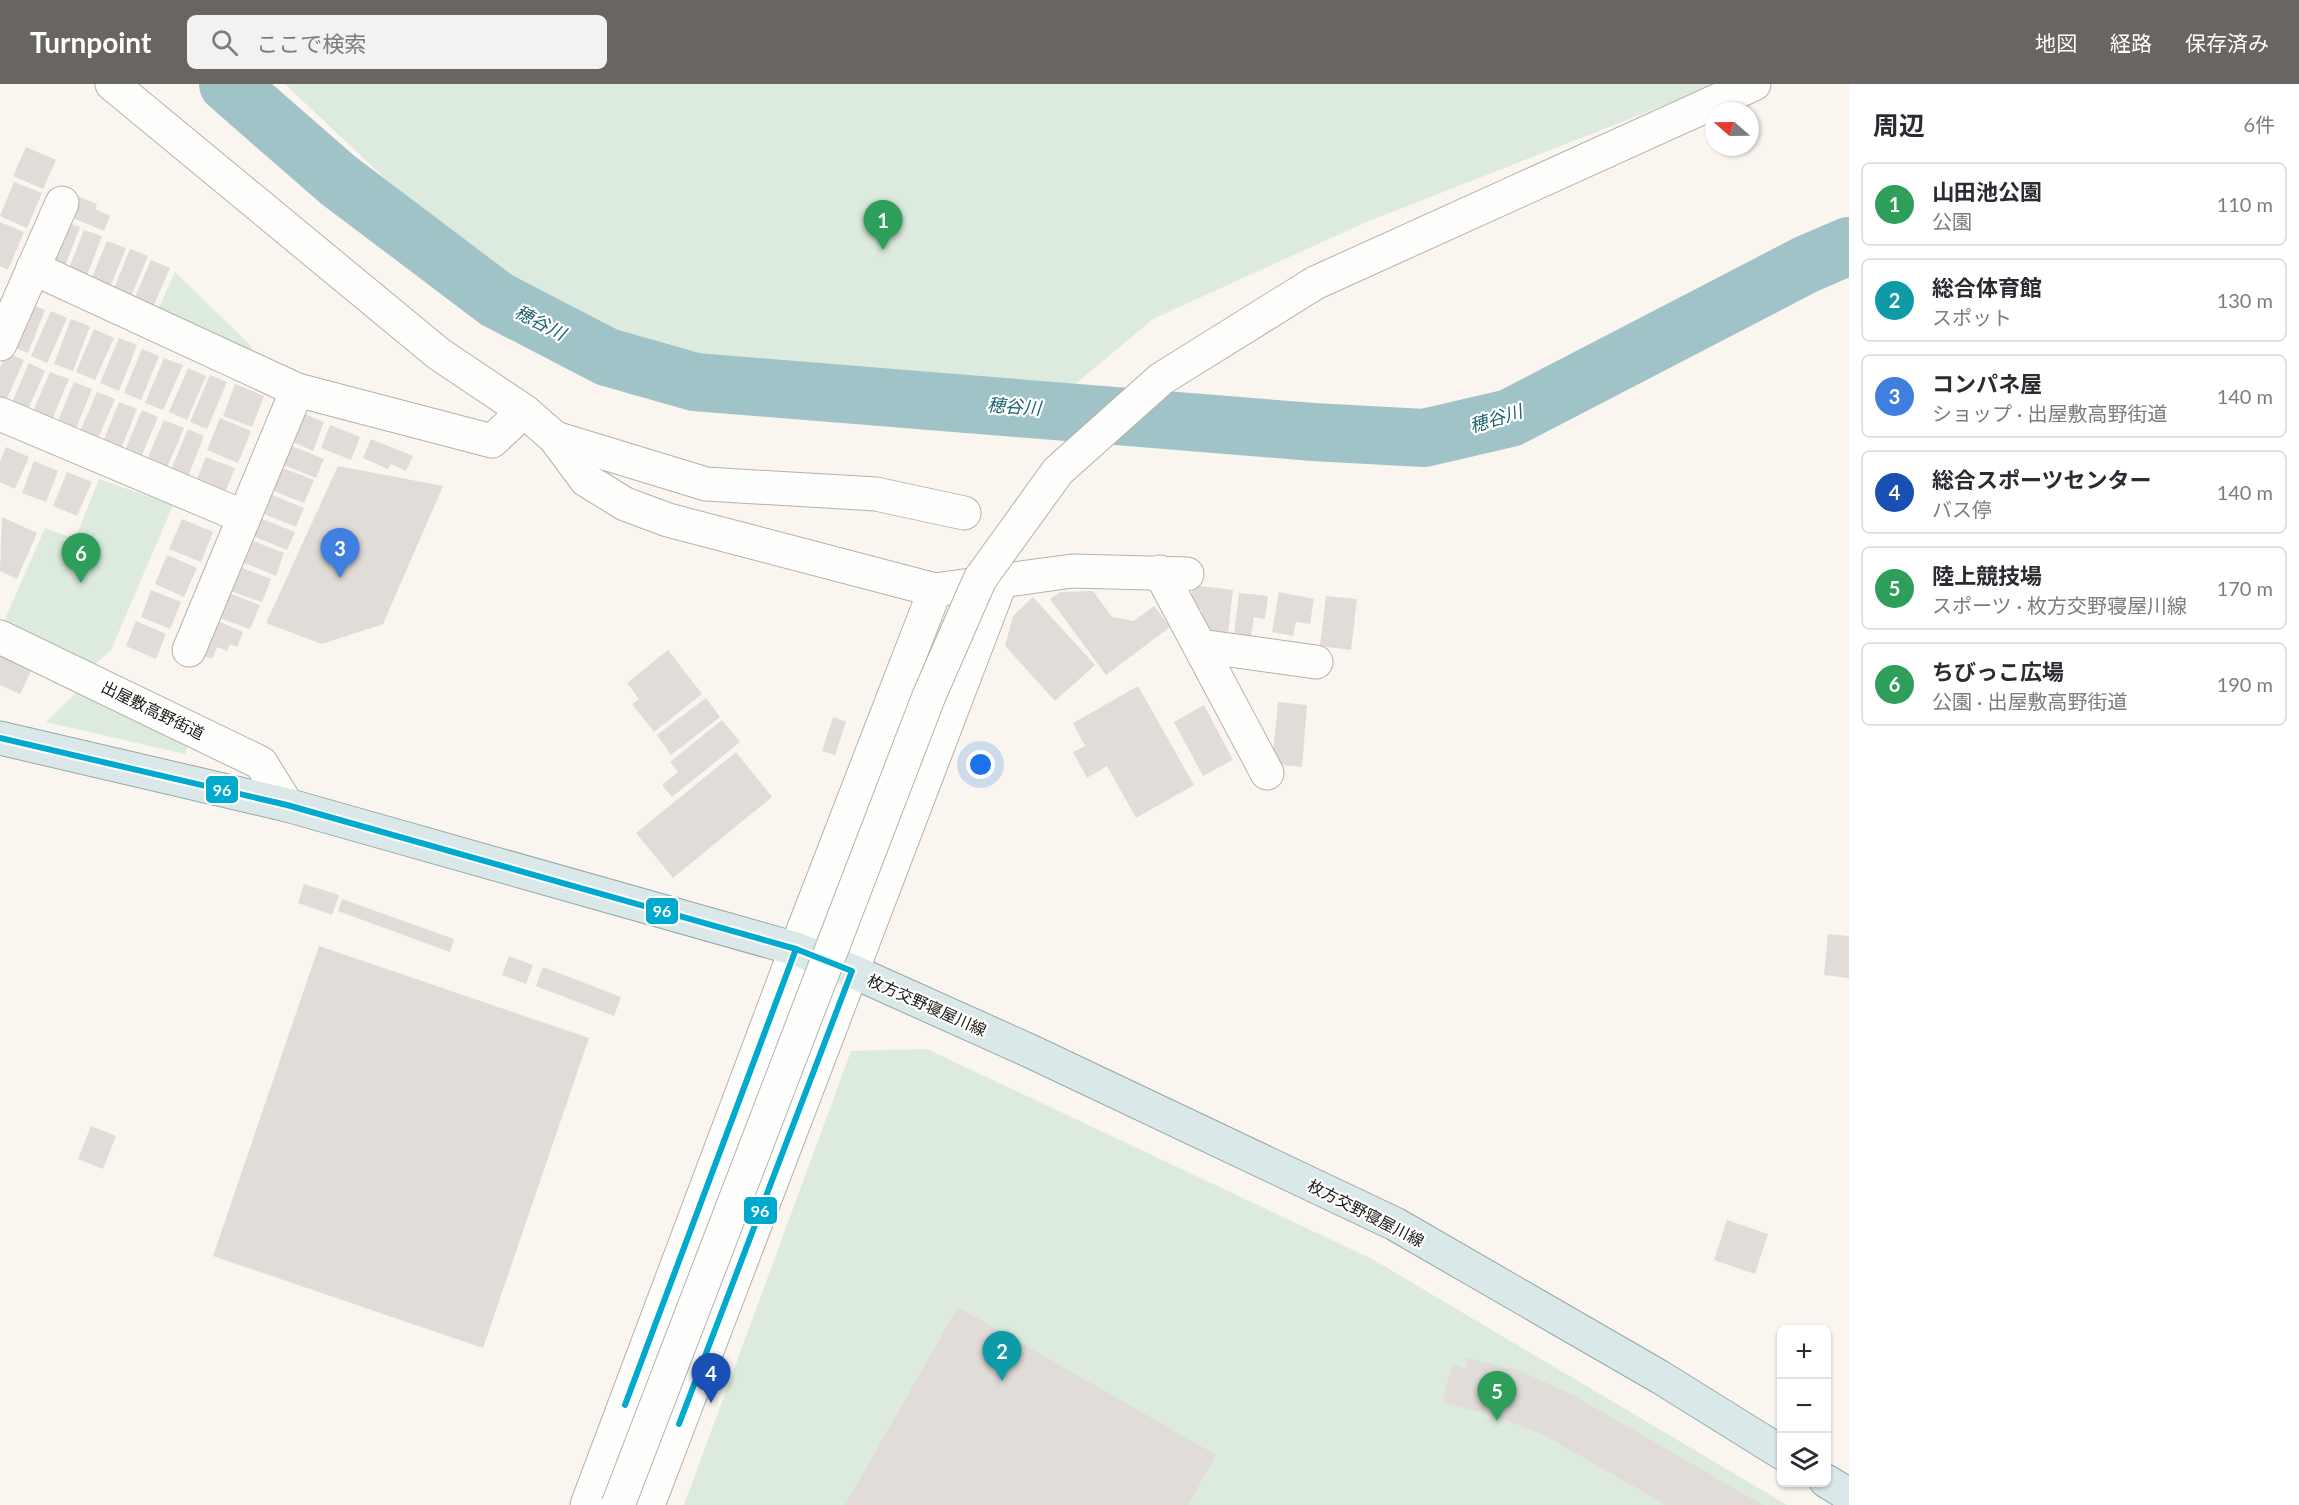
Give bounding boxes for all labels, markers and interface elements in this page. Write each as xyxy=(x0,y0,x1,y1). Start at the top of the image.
search box xyxy=(187,15,607,69)
text: Turnpoint xyxy=(30,25,151,59)
icon: search xyxy=(208,26,241,59)
text: ここで検索 xyxy=(256,30,366,57)
text: 地図 xyxy=(2035,30,2077,55)
text: 経路 xyxy=(2110,30,2152,55)
text: 保存済み xyxy=(2185,30,2269,55)
north arrow xyxy=(1705,102,1759,156)
text: 周辺 xyxy=(1873,109,1925,141)
text: 6件 xyxy=(2243,112,2275,136)
text: 山田池公園 xyxy=(1932,178,2042,205)
text: 1 xyxy=(1889,192,1900,216)
text: 110 m xyxy=(2217,192,2273,216)
pin: 1 xyxy=(864,200,902,250)
text: 公園 xyxy=(1932,209,1972,233)
text: 総合体育館 xyxy=(1932,274,2042,301)
text: 2 xyxy=(1889,288,1900,312)
text: 130 m xyxy=(2217,288,2273,312)
water label: 穂谷川 xyxy=(511,300,571,345)
text: スポット xyxy=(1932,305,2012,329)
text: コンパネ屋 xyxy=(1932,370,2042,397)
text: 3 xyxy=(1889,384,1900,408)
text: 140 m xyxy=(2217,384,2273,408)
water label: 穂谷川 xyxy=(986,393,1044,419)
water label: 穂谷川 xyxy=(1467,399,1527,436)
text: ショップ · 出屋敷高野街道 xyxy=(1932,401,2167,425)
text: 総合スポーツセンター xyxy=(1932,466,2152,493)
text: 4 xyxy=(1889,480,1900,504)
text: 140 m xyxy=(2217,480,2273,504)
text: バス停 xyxy=(1932,497,1992,521)
pin: 3 xyxy=(320,528,360,578)
pin: 6 xyxy=(62,534,100,583)
text: 陸上競技場 xyxy=(1932,562,2042,589)
text: 5 xyxy=(1889,576,1900,600)
text: 170 m xyxy=(2217,576,2273,600)
text: スポーツ · 枚方交野寝屋川線 xyxy=(1932,593,2187,617)
text: ちびっこ広場 xyxy=(1932,658,2064,685)
text: 6 xyxy=(1889,672,1900,696)
text: 190 m xyxy=(2217,672,2273,696)
street label: 出屋敷高野街道 xyxy=(99,676,208,743)
text: 公園 · 出屋敷高野街道 xyxy=(1932,689,2127,713)
your location xyxy=(966,750,995,779)
line badge: 96 xyxy=(205,775,239,804)
text: 96 xyxy=(213,780,231,799)
line badge: 96 xyxy=(645,897,679,925)
text: 96 xyxy=(653,901,671,920)
street label: 枚方交野寝屋川線 xyxy=(865,970,990,1039)
street label: 枚方交野寝屋川線 xyxy=(1305,1175,1428,1250)
line badge: 96 xyxy=(743,1196,778,1225)
text: 96 xyxy=(751,1201,769,1220)
map controls xyxy=(1777,1325,1831,1487)
button: + xyxy=(1777,1325,1831,1379)
pin: 2 xyxy=(982,1332,1022,1381)
pin: 4 xyxy=(692,1354,730,1403)
pin: 5 xyxy=(1478,1372,1516,1421)
button: − xyxy=(1777,1379,1831,1433)
button: layers xyxy=(1777,1433,1831,1487)

